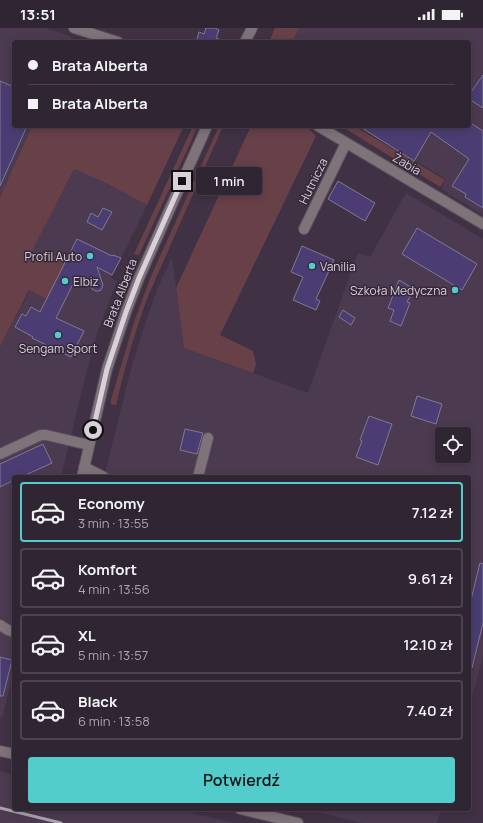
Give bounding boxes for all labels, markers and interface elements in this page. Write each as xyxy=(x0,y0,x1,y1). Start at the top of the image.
text: 13:51 xyxy=(20,4,56,25)
text: Brata Alberta xyxy=(52,55,148,76)
text: Brata Alberta xyxy=(52,93,148,114)
street label: Żabia xyxy=(390,149,424,179)
street label: Hutnicza xyxy=(295,155,331,207)
callout: 1 min xyxy=(196,167,262,195)
route end xyxy=(173,172,191,190)
text: 1 min xyxy=(214,172,245,190)
place label: Profil Auto xyxy=(25,248,82,265)
marker: Profil Auto xyxy=(85,251,95,261)
street label: Brata Alberta xyxy=(99,256,141,330)
place label: Vanilia xyxy=(320,258,356,275)
marker: Vanilia xyxy=(307,261,317,271)
place label: Elbiz xyxy=(73,273,99,290)
marker: Elbiz xyxy=(60,276,70,286)
place label: Szkoła Medyczna xyxy=(350,282,447,299)
marker: Szkoła Medyczna xyxy=(450,285,460,295)
marker: Sengam Sport xyxy=(53,330,63,340)
place label: Sengam Sport xyxy=(19,340,97,357)
route start xyxy=(84,421,102,439)
map controls xyxy=(435,427,471,463)
button: locate xyxy=(435,427,471,463)
text: Economy xyxy=(78,493,145,514)
icon: car xyxy=(30,494,66,530)
text: 7.12 zł xyxy=(412,502,453,523)
text: 3 min · 13:55 xyxy=(78,514,149,532)
text: Komfort xyxy=(78,559,137,580)
icon: car xyxy=(30,560,66,596)
text: 9.61 zł xyxy=(408,568,453,589)
text: 4 min · 13:56 xyxy=(78,580,150,598)
text: XL xyxy=(78,625,96,646)
icon: car xyxy=(30,626,66,662)
text: 12.10 zł xyxy=(403,634,453,655)
text: 5 min · 13:57 xyxy=(78,646,148,664)
text: Black xyxy=(78,691,117,712)
icon: car xyxy=(30,692,66,728)
text: 7.40 zł xyxy=(406,700,453,721)
text: 6 min · 13:58 xyxy=(78,712,150,730)
button: Potwierdź xyxy=(28,757,455,803)

